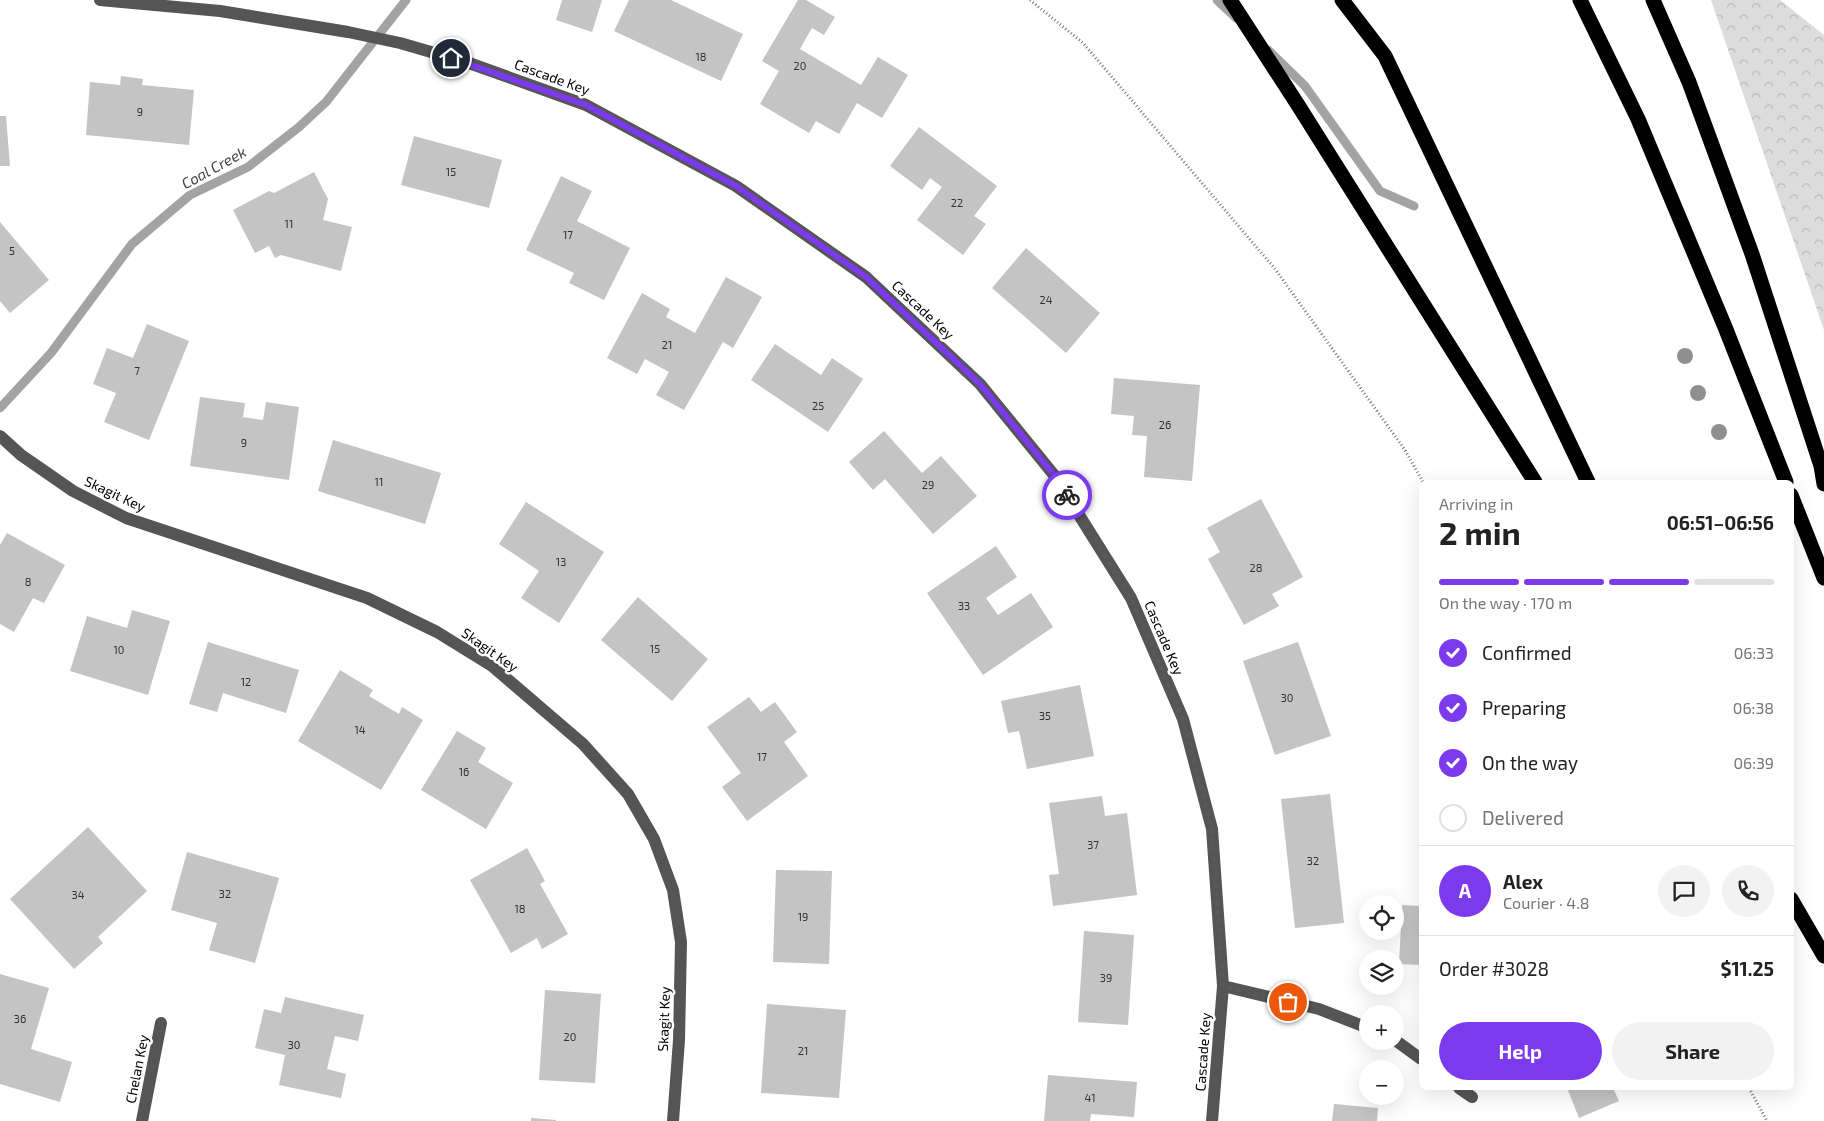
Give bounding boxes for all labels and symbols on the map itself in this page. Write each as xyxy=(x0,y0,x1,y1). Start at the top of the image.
pin xyxy=(430,37,472,79)
house number: 18 xyxy=(695,50,707,63)
street label: Cascade Key xyxy=(512,55,593,98)
house number: 20 xyxy=(794,59,806,72)
house number: 9 xyxy=(137,105,143,118)
water label: Coal Creek xyxy=(178,142,249,192)
house number: 15 xyxy=(446,165,456,178)
house number: 22 xyxy=(951,196,963,209)
house number: 11 xyxy=(285,217,293,230)
house number: 17 xyxy=(563,228,573,241)
house number: 5 xyxy=(9,244,15,257)
street label: Cascade Key xyxy=(889,276,958,343)
house number: 24 xyxy=(1040,293,1053,306)
house number: 21 xyxy=(662,338,672,351)
house number: 7 xyxy=(134,364,140,377)
house number: 25 xyxy=(812,399,824,412)
house number: 26 xyxy=(1159,418,1171,431)
house number: 9 xyxy=(241,436,247,449)
courier xyxy=(1042,470,1092,520)
street label: Skagit Key xyxy=(82,472,149,515)
house number: 11 xyxy=(375,475,383,488)
house number: 29 xyxy=(922,478,934,491)
house number: 13 xyxy=(556,555,566,568)
house number: 28 xyxy=(1250,561,1262,574)
house number: 8 xyxy=(25,575,31,588)
street label: Cascade Key xyxy=(1141,598,1188,678)
house number: 33 xyxy=(958,599,970,612)
street label: Skagit Key xyxy=(459,624,522,676)
house number: 15 xyxy=(650,642,660,655)
house number: 10 xyxy=(113,643,125,656)
house number: 12 xyxy=(241,675,251,688)
house number: 30 xyxy=(1281,691,1293,704)
house number: 35 xyxy=(1039,709,1051,722)
house number: 14 xyxy=(354,723,366,736)
house number: 17 xyxy=(757,750,767,763)
house number: 16 xyxy=(459,765,469,778)
house number: 37 xyxy=(1087,838,1099,851)
house number: 32 xyxy=(1307,854,1319,867)
house number: 32 xyxy=(219,887,231,900)
house number: 34 xyxy=(72,888,85,901)
house number: 18 xyxy=(514,902,526,915)
house number: 19 xyxy=(798,910,808,923)
house number: 39 xyxy=(1100,971,1112,984)
pin xyxy=(1267,981,1309,1023)
street label: Skagit Key xyxy=(654,985,673,1052)
street label: Cascade Key xyxy=(1191,1011,1214,1092)
house number: 36 xyxy=(14,1012,26,1025)
house number: 20 xyxy=(564,1030,576,1043)
street label: Chelan Key xyxy=(122,1032,152,1105)
house number: 30 xyxy=(288,1038,300,1051)
house number: 21 xyxy=(798,1044,808,1057)
house number: 41 xyxy=(1084,1091,1096,1104)

